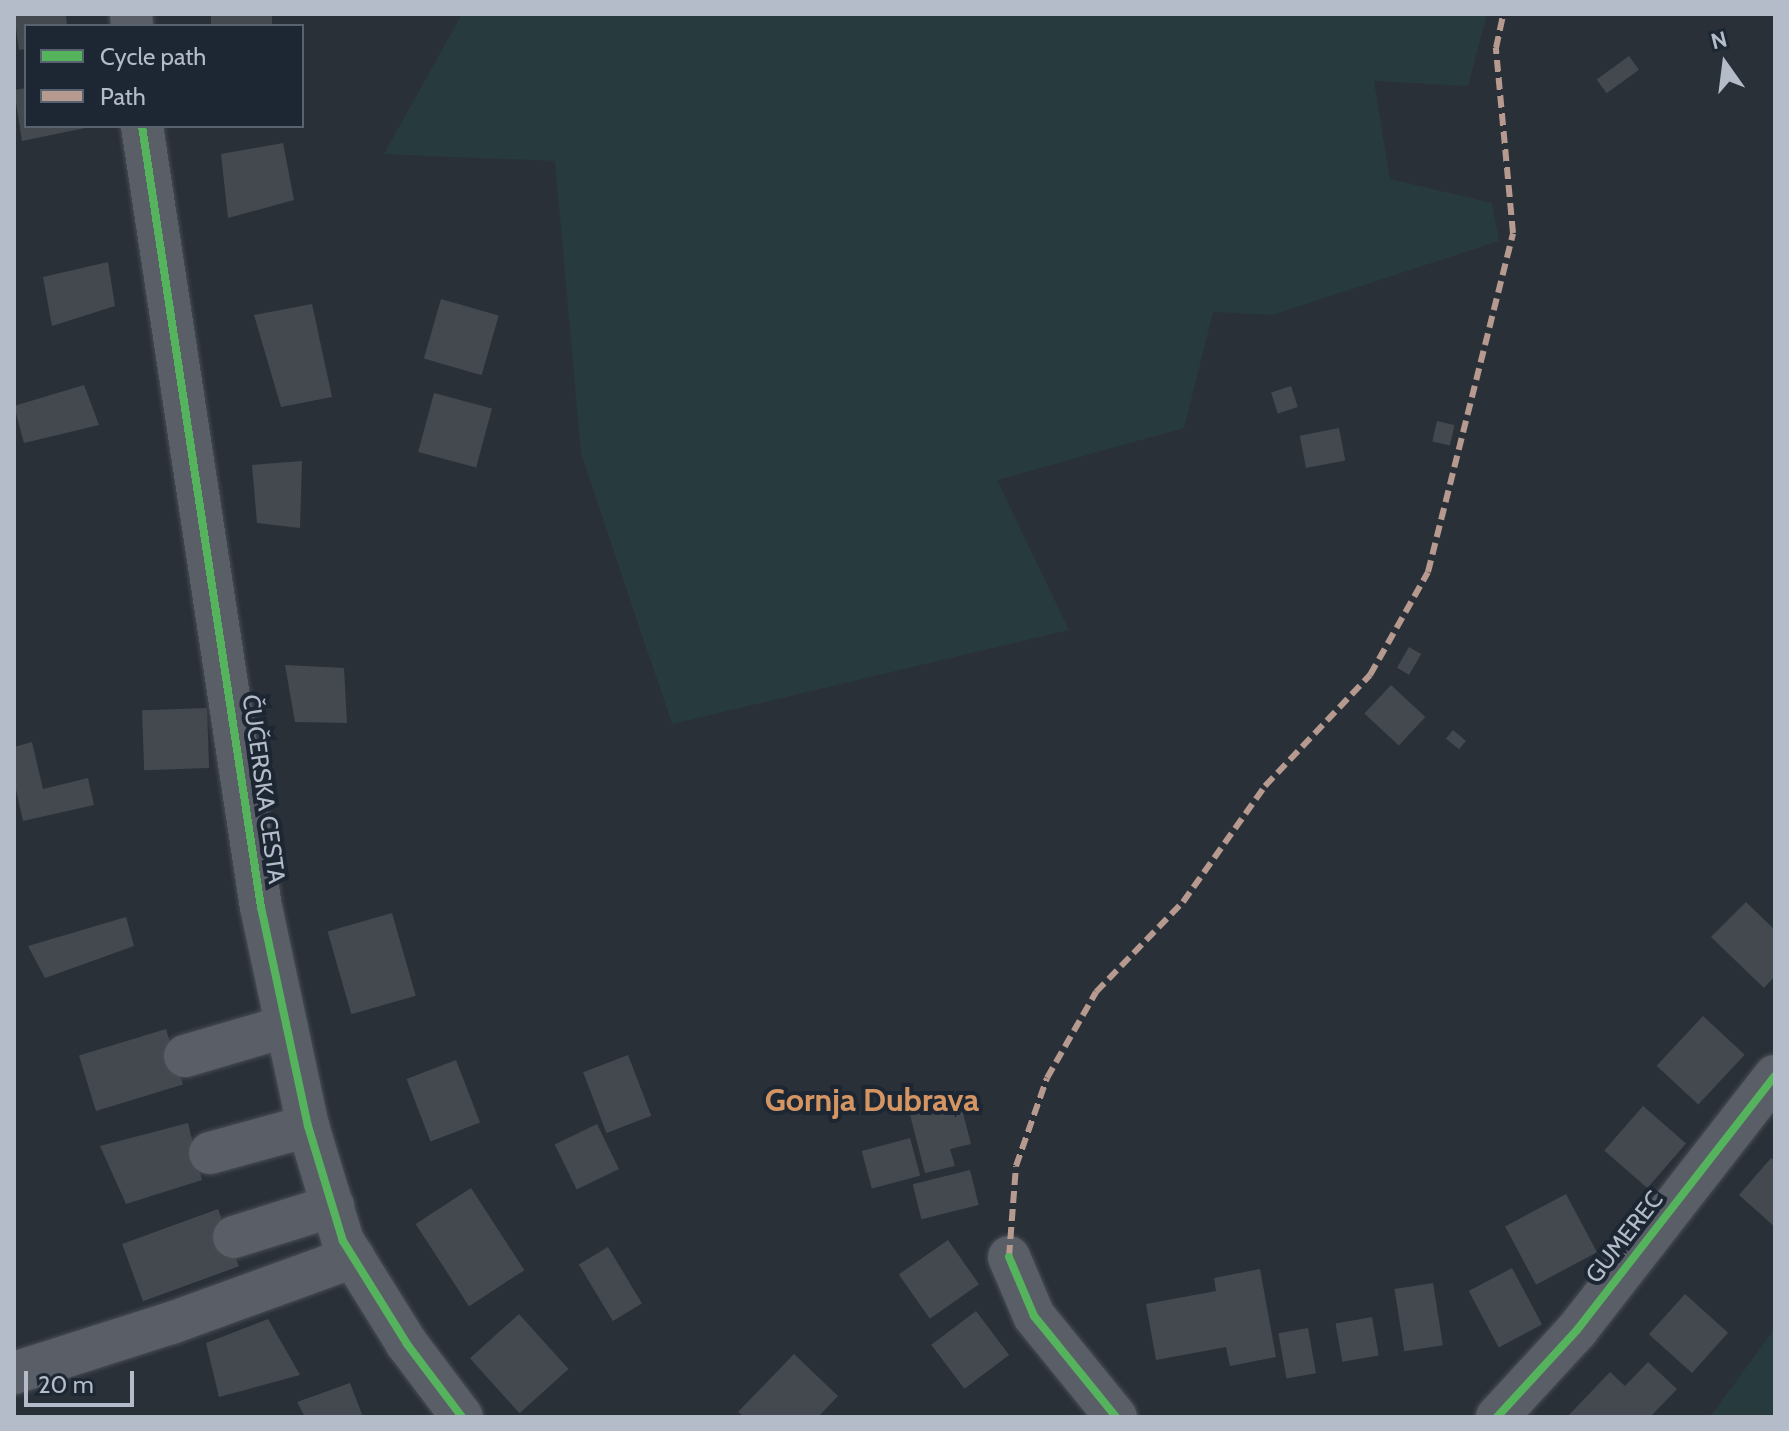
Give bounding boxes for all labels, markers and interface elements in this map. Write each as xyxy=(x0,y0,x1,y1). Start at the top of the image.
legend xyxy=(24,24,304,128)
north arrow xyxy=(1685,24,1765,104)
text: N xyxy=(1708,25,1730,55)
text: Cycle path xyxy=(100,42,206,71)
text: Path xyxy=(100,82,146,111)
street label: ČUČERSKA CESTA xyxy=(236,692,292,886)
district label: Gornja Dubrava xyxy=(765,1081,979,1119)
street label: GUMEREC xyxy=(1579,1185,1669,1289)
scale bar xyxy=(28,1355,138,1405)
text: 20 m xyxy=(38,1370,94,1399)

